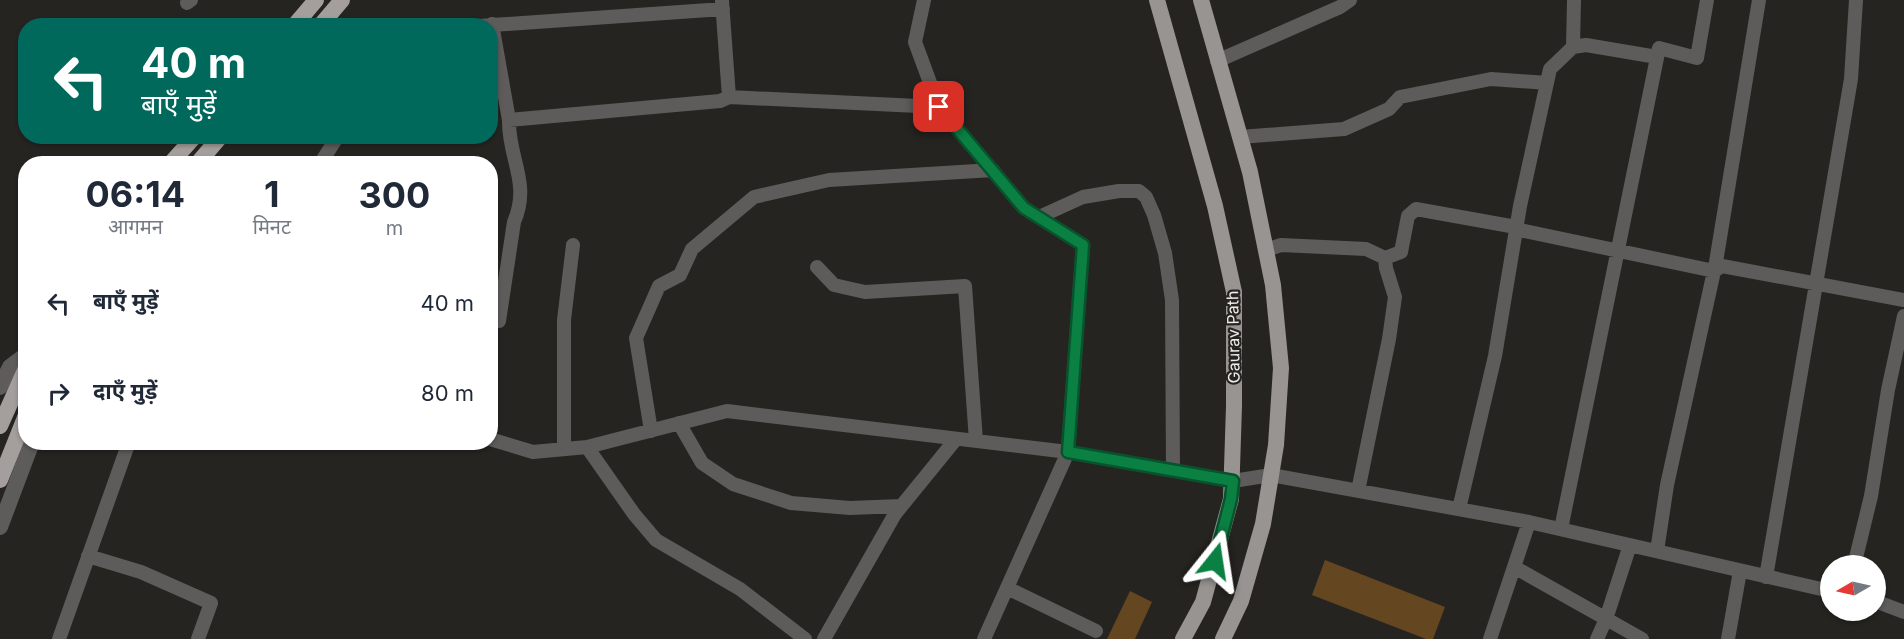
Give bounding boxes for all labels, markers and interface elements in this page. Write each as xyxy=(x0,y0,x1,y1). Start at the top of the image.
text: 40 m xyxy=(141,37,246,88)
icon: left xyxy=(42,42,120,120)
pin xyxy=(913,81,964,132)
text: बाएँ मुड़ें xyxy=(141,88,217,121)
icon: arrive xyxy=(922,90,955,123)
text: 06:14 xyxy=(86,172,185,216)
text: 1 xyxy=(264,172,280,216)
text: 300 xyxy=(359,173,430,217)
text: आगमन xyxy=(108,215,163,239)
text: मिनट xyxy=(253,215,291,239)
text: m xyxy=(386,216,403,240)
icon: left xyxy=(42,287,75,320)
text: बाएँ मुड़ें xyxy=(93,288,159,314)
text: 40 m xyxy=(420,290,474,316)
street label: Gaurav Path xyxy=(1222,291,1244,383)
icon: right xyxy=(42,377,75,410)
text: दाएँ मुड़ें xyxy=(93,378,157,404)
text: 80 m xyxy=(421,380,474,406)
position arrow xyxy=(1183,529,1247,593)
north arrow xyxy=(1820,555,1886,621)
map controls xyxy=(1820,555,1886,621)

